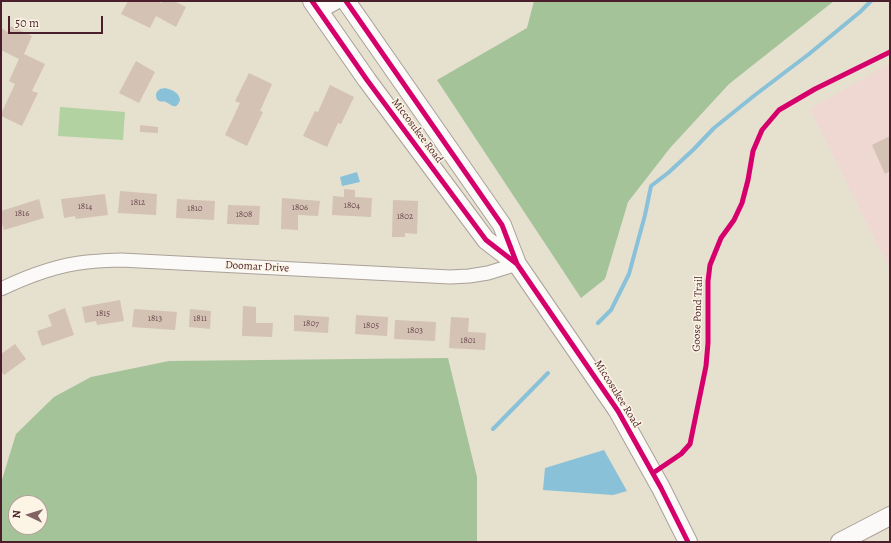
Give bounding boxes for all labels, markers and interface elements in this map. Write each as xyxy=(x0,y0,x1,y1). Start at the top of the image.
scale bar xyxy=(10,8,105,34)
text: 50 m xyxy=(15,15,39,31)
street label: Miccosukee Road xyxy=(388,96,446,166)
house number: 1812 xyxy=(131,198,145,208)
house number: 1804 xyxy=(344,201,360,211)
house number: 1814 xyxy=(78,202,92,212)
house number: 1806 xyxy=(292,203,308,213)
house number: 1810 xyxy=(187,204,203,214)
house number: 1816 xyxy=(15,209,29,219)
house number: 1808 xyxy=(236,210,252,220)
house number: 1802 xyxy=(397,212,413,222)
street label: Doomar Drive xyxy=(225,259,289,275)
street label: Goose Pond Trail xyxy=(690,276,706,352)
house number: 1815 xyxy=(96,309,110,319)
house number: 1813 xyxy=(148,314,162,324)
house number: 1811 xyxy=(193,314,207,324)
house number: 1807 xyxy=(303,319,319,329)
house number: 1805 xyxy=(363,321,379,331)
house number: 1803 xyxy=(407,326,423,336)
house number: 1801 xyxy=(460,336,476,346)
street label: Miccosukee Road xyxy=(591,358,643,430)
north arrow xyxy=(8,495,48,535)
text: N xyxy=(9,510,24,519)

